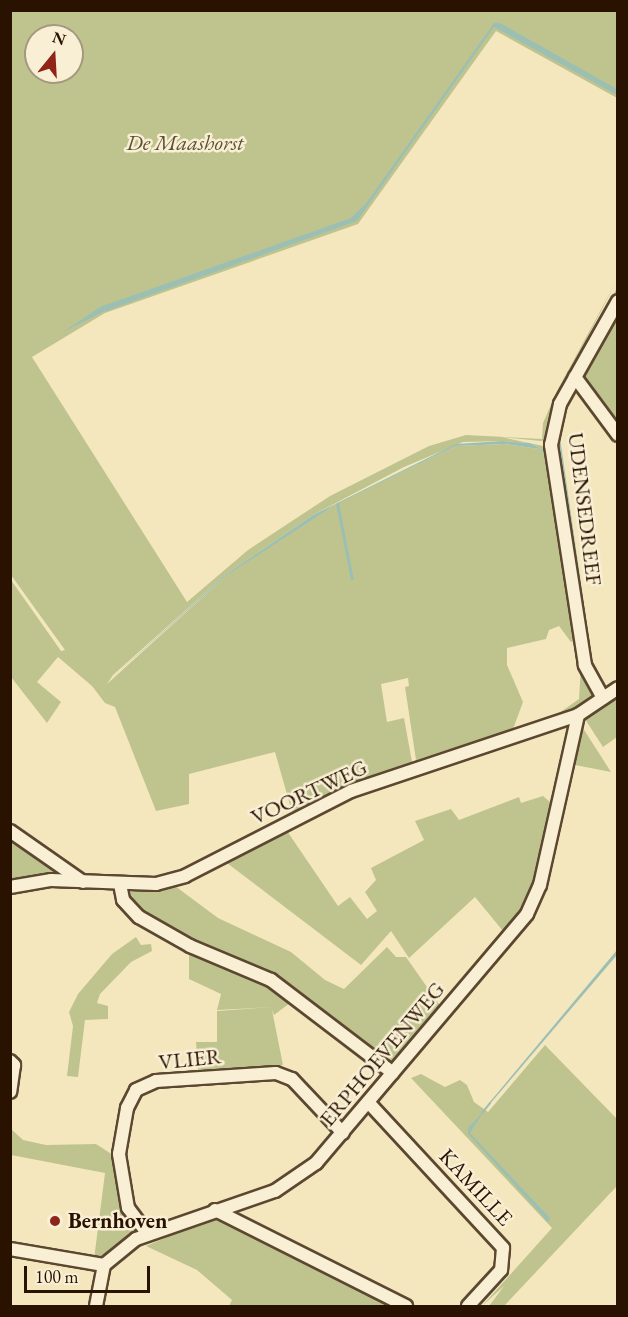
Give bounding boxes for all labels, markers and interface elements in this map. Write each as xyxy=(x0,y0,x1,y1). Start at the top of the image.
north arrow xyxy=(24,24,84,84)
text: N xyxy=(50,26,68,50)
park label: De Maashorst xyxy=(126,130,244,156)
street label: UDENSEDREEF xyxy=(563,431,607,587)
street label: VOORTWEG xyxy=(247,754,371,830)
street label: ERPHOEVENWEG xyxy=(314,976,450,1132)
street label: VLIER xyxy=(157,1043,223,1075)
street label: KAMILLE xyxy=(434,1143,518,1231)
place label: Bernhoven xyxy=(68,1208,167,1234)
marker: Bernhoven xyxy=(46,1212,64,1230)
scale bar xyxy=(27,1254,153,1292)
text: 100 m xyxy=(35,1265,79,1288)

